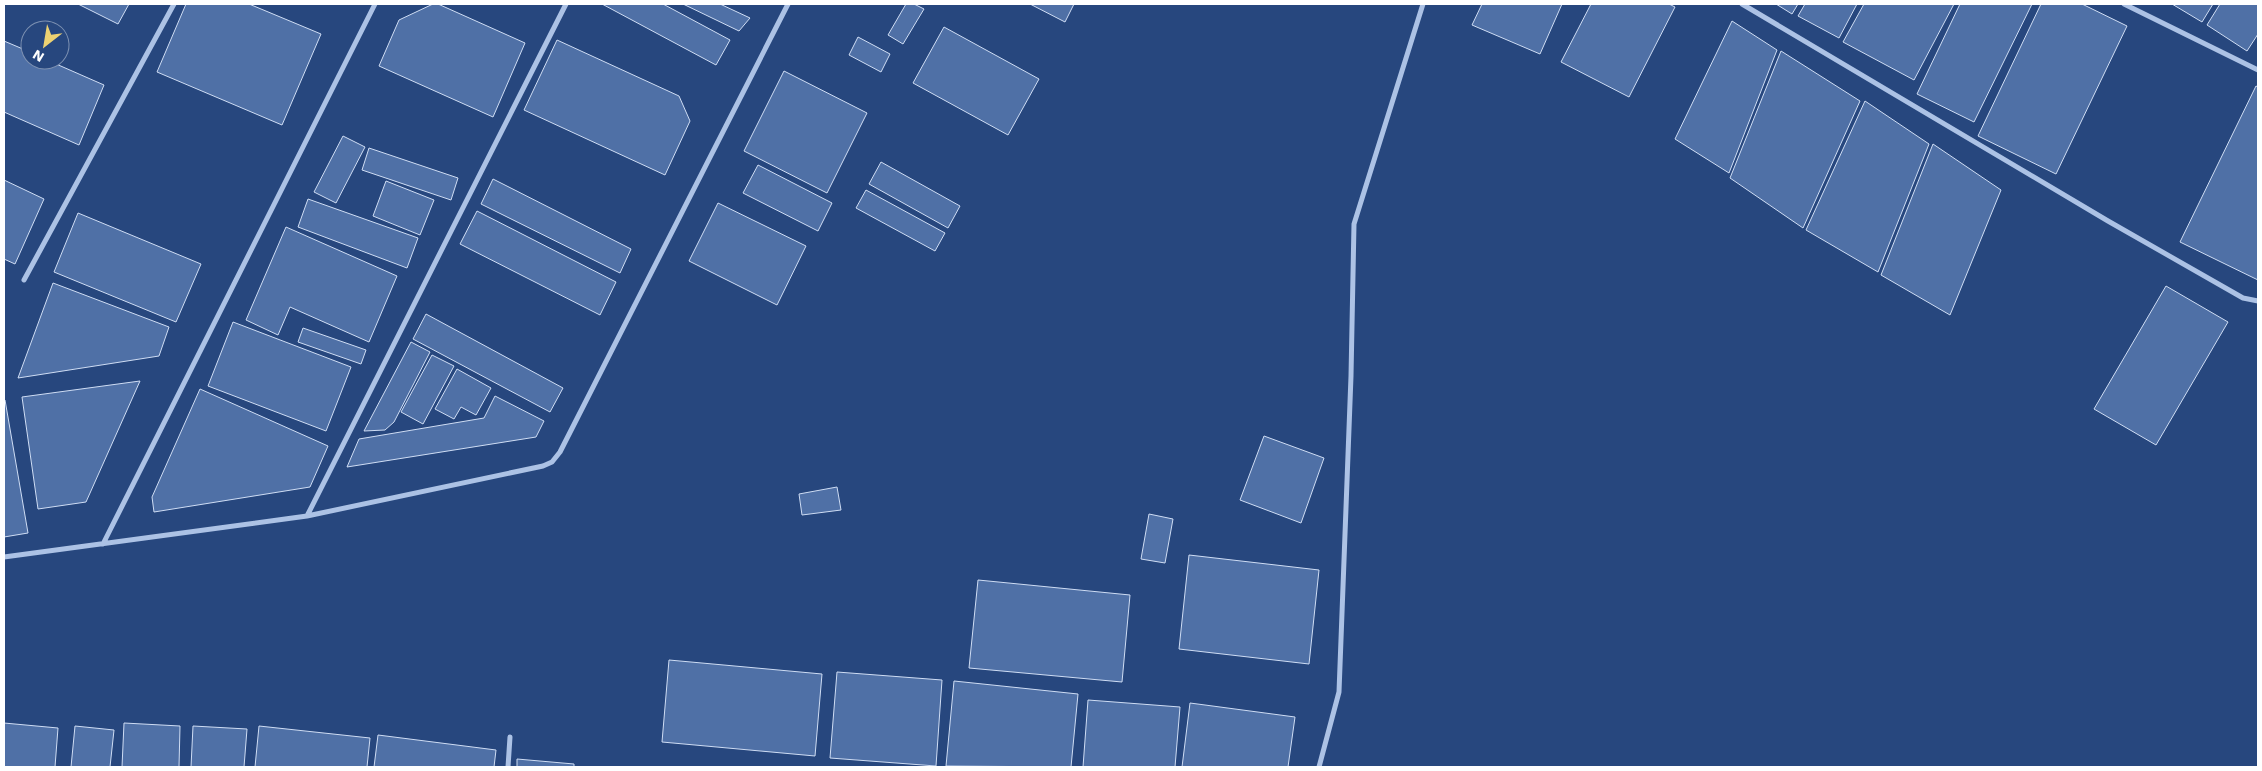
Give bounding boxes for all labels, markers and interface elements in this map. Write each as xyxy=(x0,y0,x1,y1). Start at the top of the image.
north arrow xyxy=(20,20,70,70)
text: N xyxy=(30,47,47,66)

